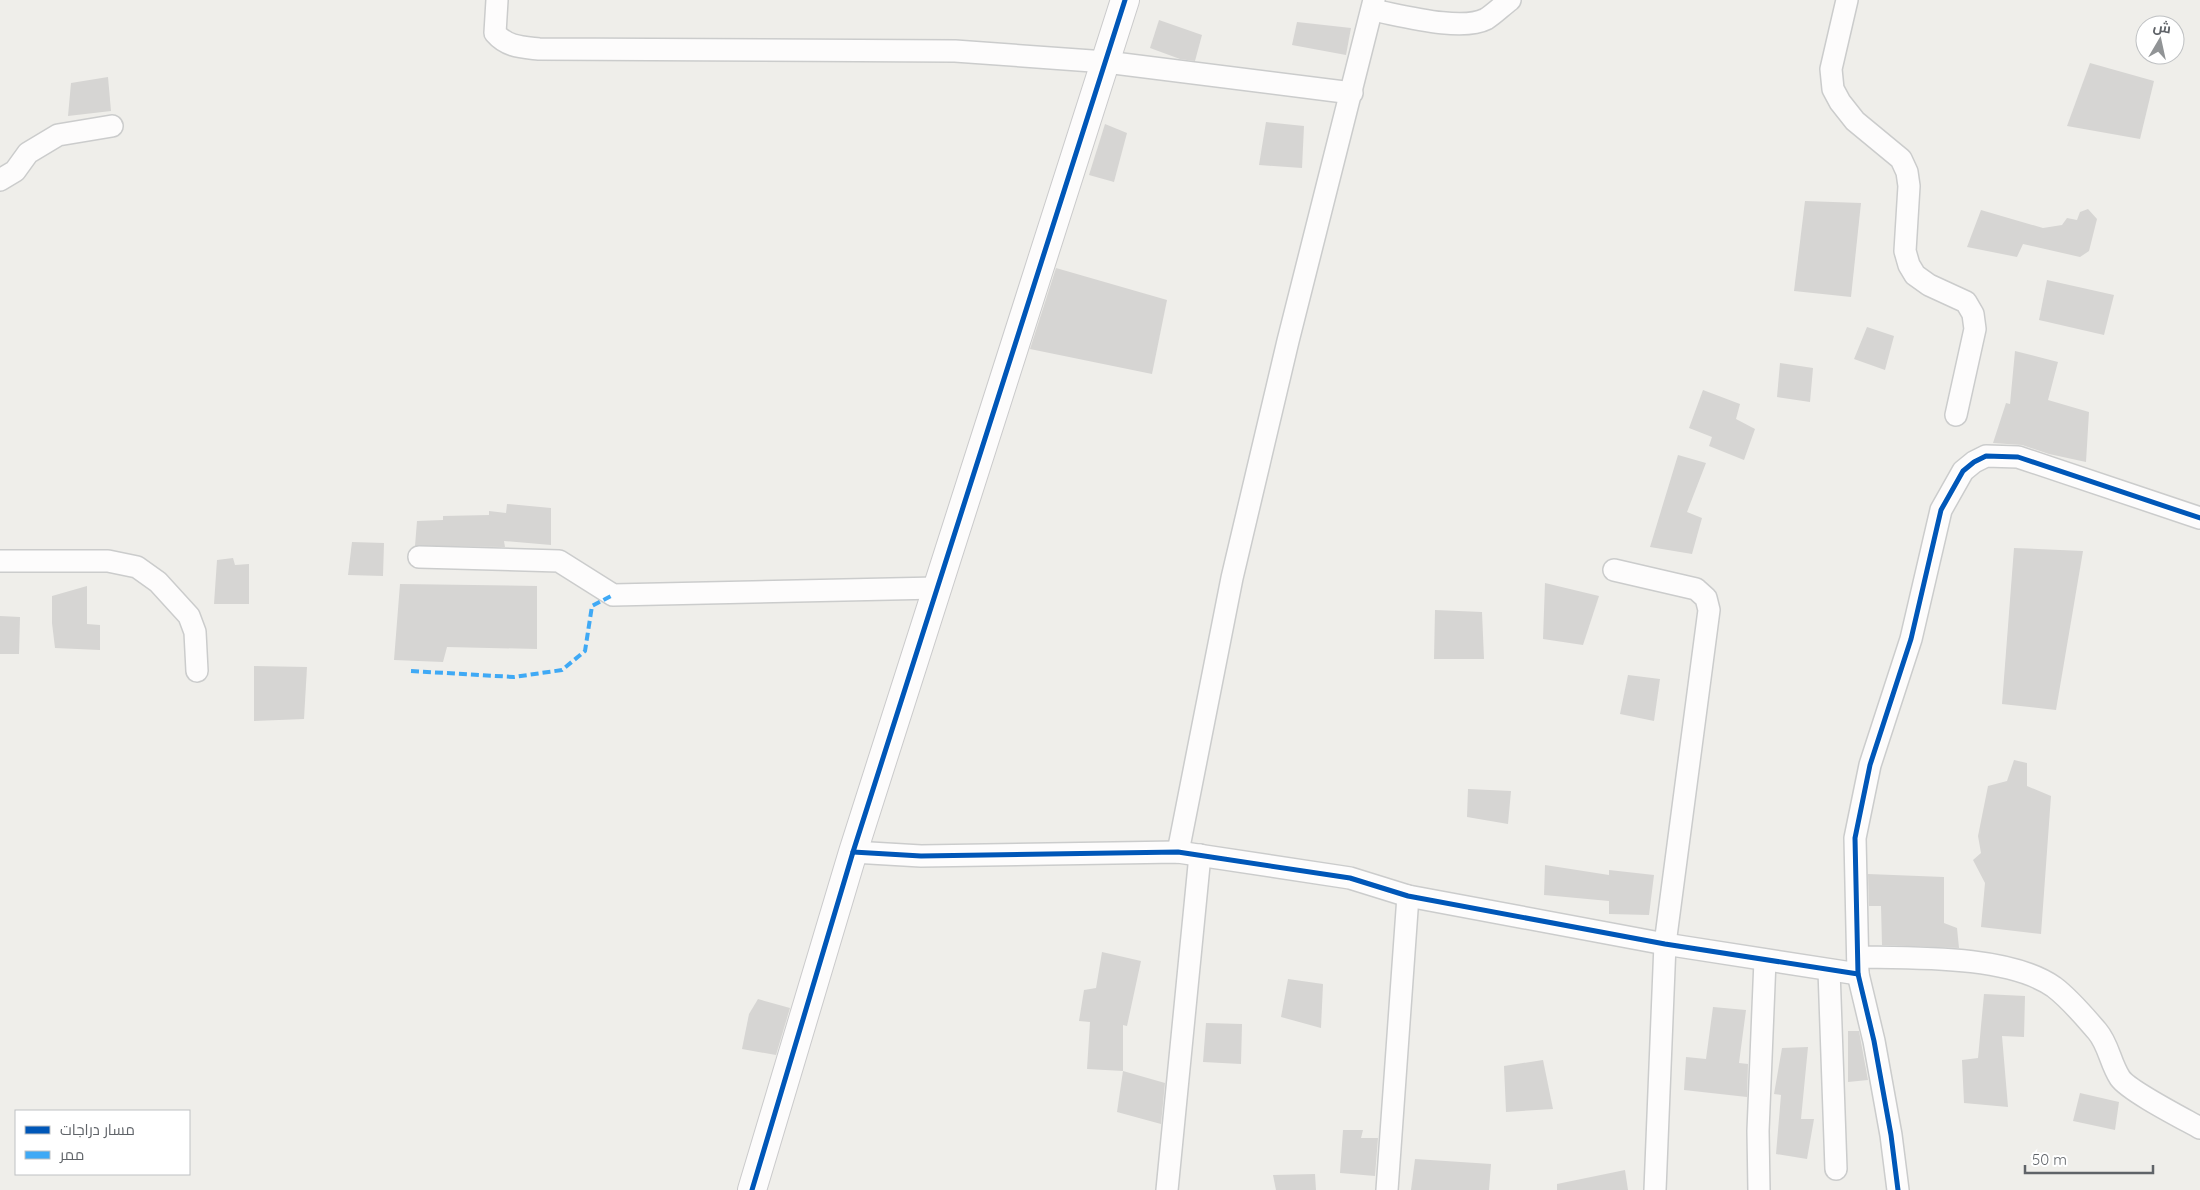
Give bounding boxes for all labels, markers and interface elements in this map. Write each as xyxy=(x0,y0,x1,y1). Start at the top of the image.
north arrow xyxy=(2135,15,2185,65)
text: ش xyxy=(2152,17,2172,37)
legend xyxy=(15,1110,190,1175)
text: مسار دراجات xyxy=(60,1120,135,1139)
scale bar xyxy=(2025,1142,2152,1174)
text: ممر xyxy=(59,1145,84,1164)
text: 50 m xyxy=(2032,1150,2067,1169)

